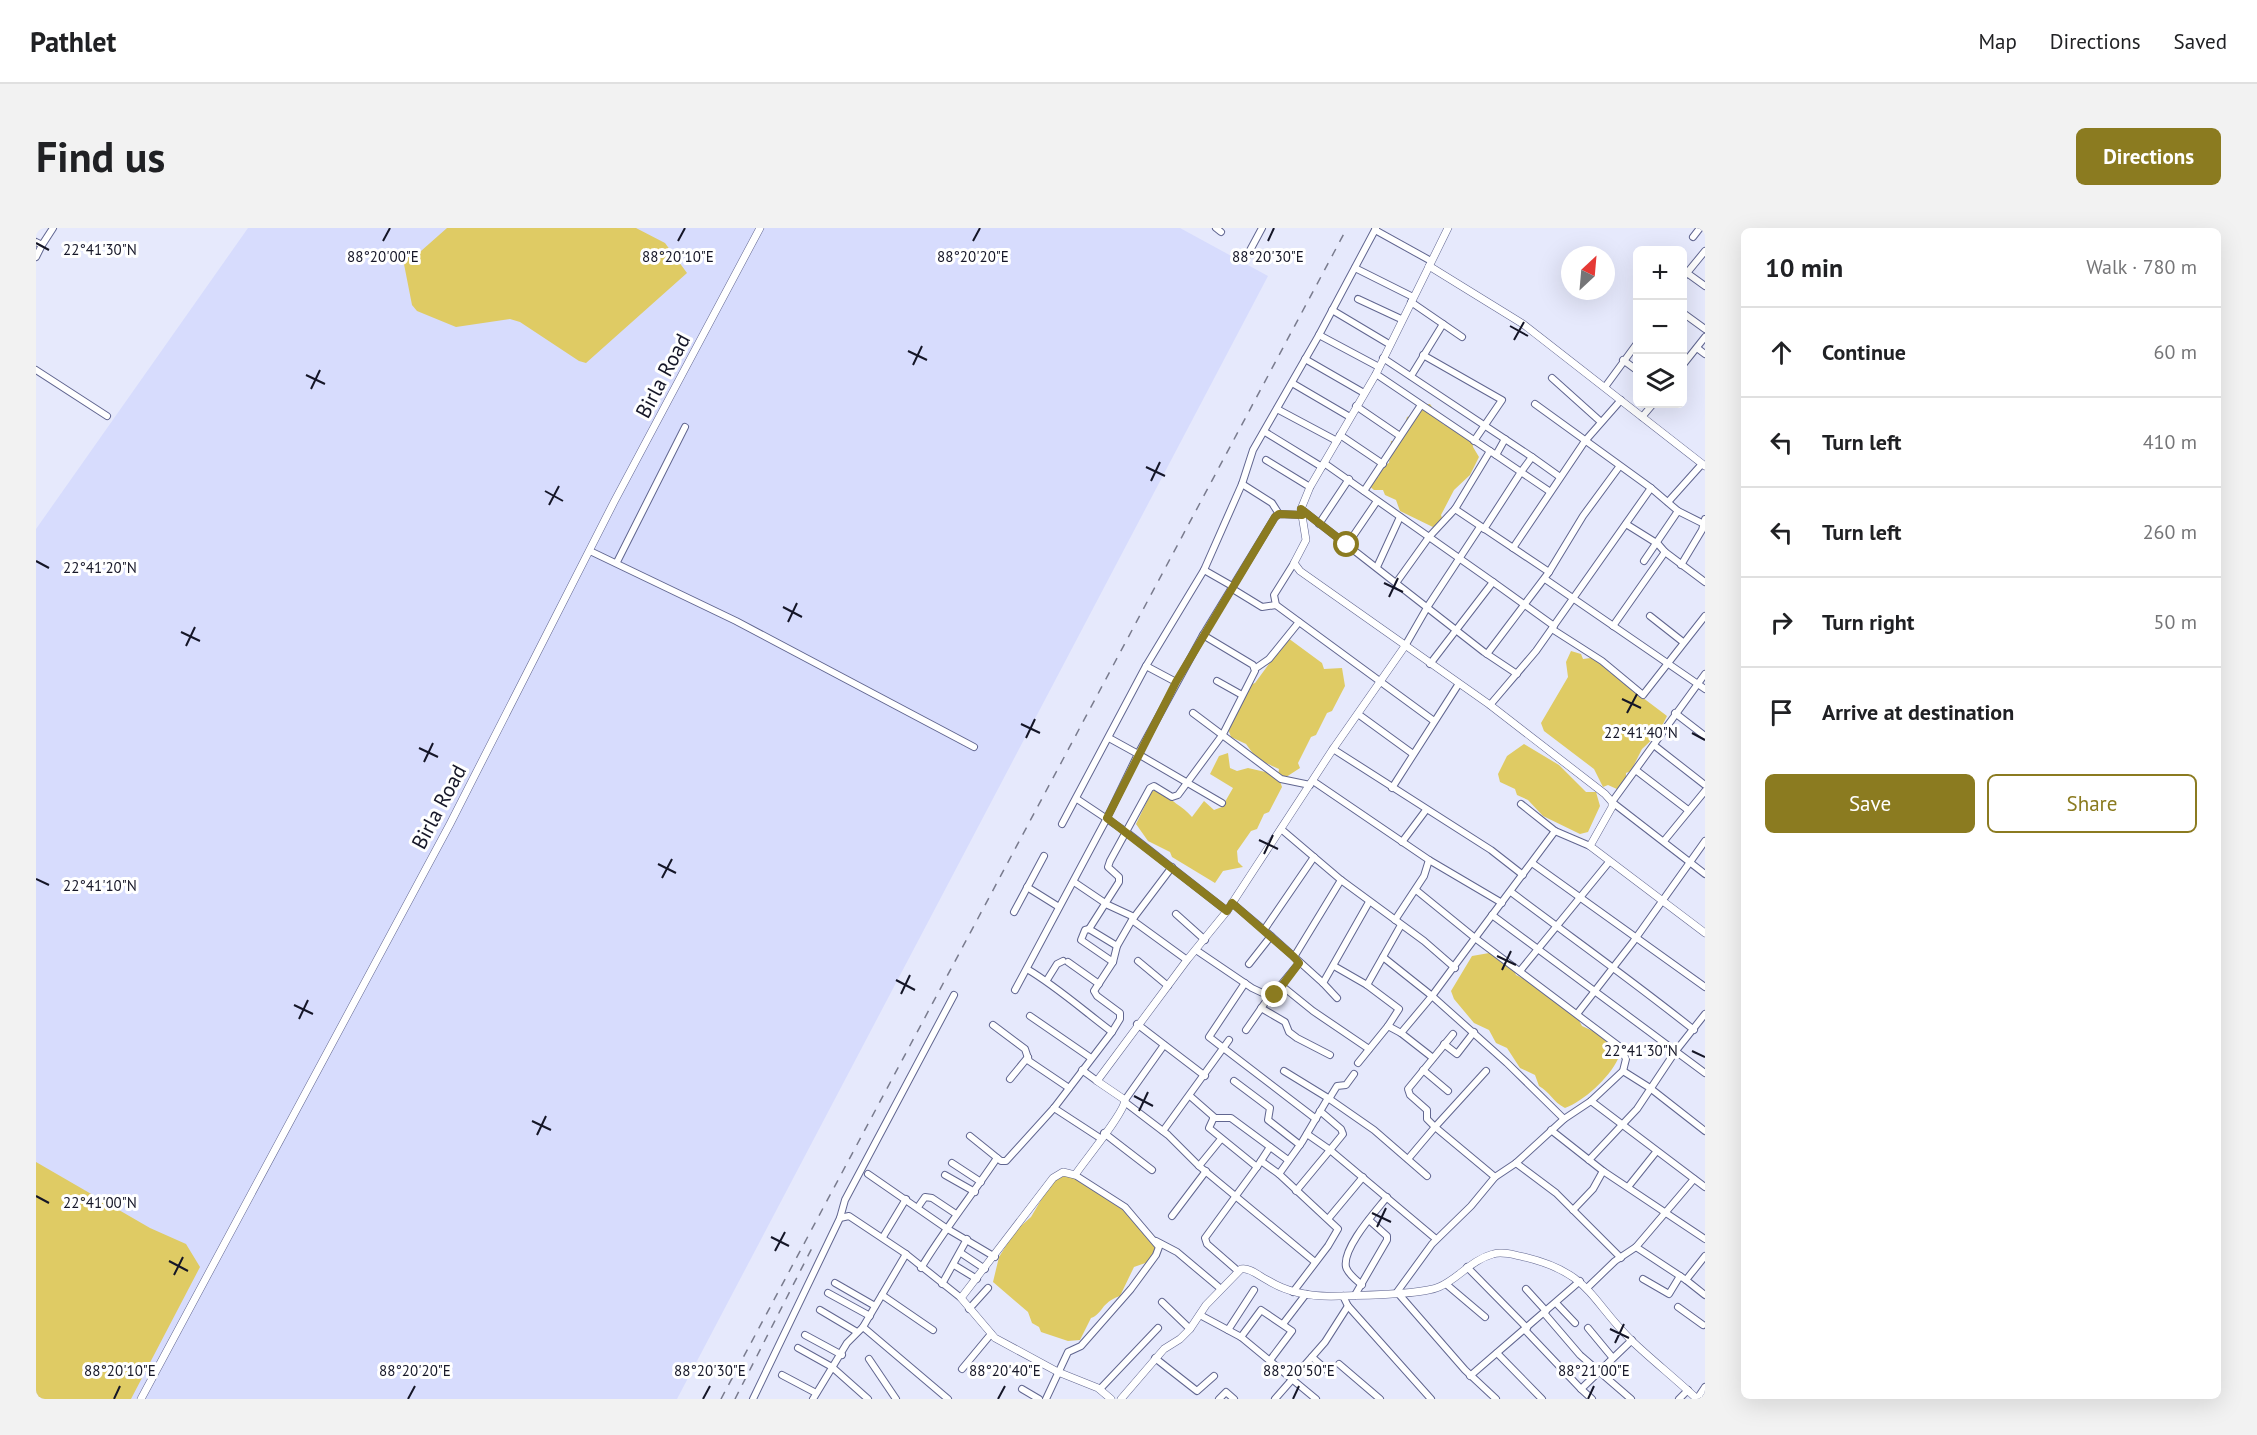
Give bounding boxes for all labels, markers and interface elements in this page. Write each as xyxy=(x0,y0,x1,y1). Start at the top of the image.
text: Pathlet xyxy=(30,23,116,60)
text: Map xyxy=(1978,28,2017,55)
text: Directions xyxy=(2050,28,2141,55)
text: Saved xyxy=(2174,28,2227,55)
button: Directions xyxy=(2076,128,2221,185)
text: Find us xyxy=(36,129,165,184)
text: 22°41'30"N xyxy=(63,240,137,259)
north arrow xyxy=(1561,246,1615,300)
map controls xyxy=(1633,246,1687,408)
button: + xyxy=(1633,246,1687,300)
text: 88°20'00"E xyxy=(347,247,419,266)
text: 88°20'10"E xyxy=(642,247,714,266)
text: 88°20'20"E xyxy=(937,247,1009,266)
text: 88°20'30"E xyxy=(1232,247,1304,266)
text: 10 min xyxy=(1765,251,1843,284)
text: Walk · 780 m xyxy=(2086,254,2197,280)
button: − xyxy=(1633,300,1687,354)
street label: Birla Road xyxy=(629,329,696,423)
icon: ahead xyxy=(1765,336,1798,369)
text: Continue xyxy=(1822,338,1906,366)
text: 60 m xyxy=(2154,339,2197,365)
button: layers xyxy=(1633,354,1687,408)
icon: left xyxy=(1765,426,1798,459)
text: Turn left xyxy=(1822,428,1902,456)
text: 410 m xyxy=(2143,429,2197,455)
icon: left xyxy=(1765,516,1798,549)
text: Turn left xyxy=(1822,518,1902,546)
text: 260 m xyxy=(2143,519,2197,545)
route start xyxy=(1333,531,1359,557)
text: 22°41'20"N xyxy=(63,558,137,577)
icon: right xyxy=(1765,606,1798,639)
text: Turn right xyxy=(1822,608,1914,636)
text: 50 m xyxy=(2154,609,2197,635)
icon: arrive xyxy=(1765,696,1798,729)
text: Arrive at destination xyxy=(1822,698,2014,726)
text: 22°41'40"N xyxy=(1604,723,1678,742)
street label: Birla Road xyxy=(405,760,472,854)
button: Save xyxy=(1765,774,1975,833)
button: Share xyxy=(1987,774,2197,833)
text: 22°41'10"N xyxy=(63,876,137,895)
route end xyxy=(1261,981,1287,1007)
text: 22°41'30"N xyxy=(1604,1041,1678,1060)
text: 22°41'00"N xyxy=(63,1193,137,1212)
text: 88°20'10"E xyxy=(84,1361,156,1380)
text: 88°20'20"E xyxy=(379,1361,451,1380)
text: 88°20'30"E xyxy=(674,1361,746,1380)
text: 88°20'40"E xyxy=(969,1361,1041,1380)
text: 88°20'50"E xyxy=(1263,1361,1335,1380)
text: 88°21'00"E xyxy=(1558,1361,1630,1380)

